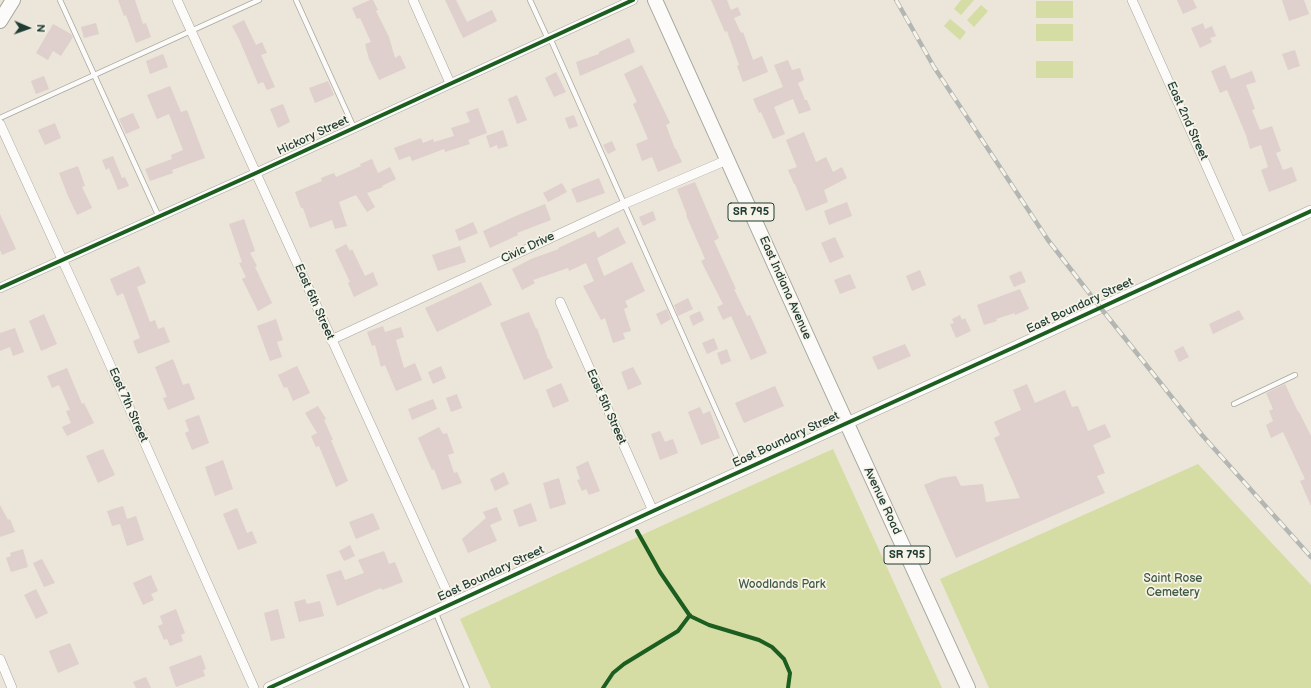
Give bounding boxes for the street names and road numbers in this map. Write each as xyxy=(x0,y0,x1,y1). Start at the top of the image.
street label: East 2nd Street xyxy=(1163,79,1211,163)
street label: Hickory Street xyxy=(275,113,351,159)
road number: SR 795 xyxy=(728,203,774,221)
street label: Civic Drive xyxy=(499,229,557,267)
street label: East Indiana Avenue xyxy=(756,234,814,342)
street label: East 6th Street xyxy=(291,262,337,342)
street label: East Boundary Street xyxy=(1024,275,1136,337)
street label: East 7th Street xyxy=(105,366,151,444)
street label: East 5th Street xyxy=(583,367,629,447)
street label: East Boundary Street xyxy=(730,409,842,471)
street label: Avenue Road xyxy=(860,465,904,537)
street label: East Boundary Street xyxy=(435,543,547,605)
road number: SR 795 xyxy=(884,546,930,564)

